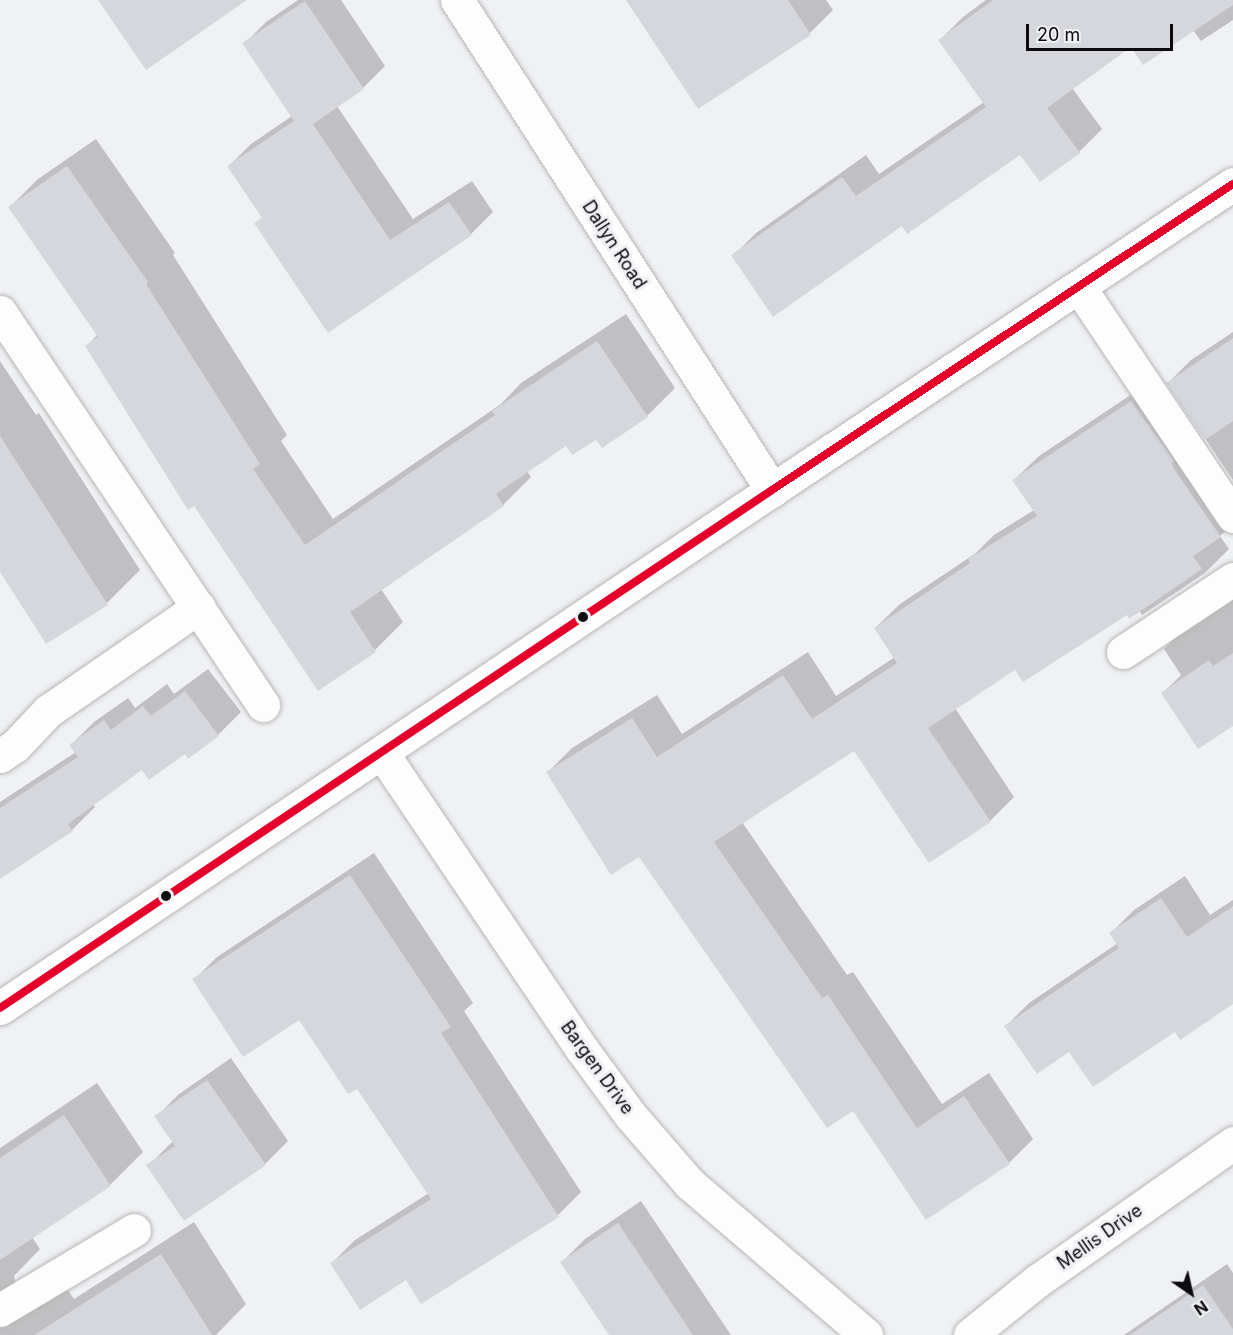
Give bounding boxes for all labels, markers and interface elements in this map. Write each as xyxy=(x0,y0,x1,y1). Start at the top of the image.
scale bar xyxy=(1029,12,1176,50)
text: 20 m xyxy=(1037,24,1080,45)
street label: Dallyn Road xyxy=(577,197,651,293)
unlabelled marker xyxy=(577,611,589,623)
unlabelled marker xyxy=(160,890,172,902)
street label: Bargen Drive xyxy=(556,1017,638,1119)
street label: Mellis Drive xyxy=(1053,1200,1147,1274)
north arrow xyxy=(1161,1263,1221,1323)
text: N xyxy=(1190,1296,1212,1320)

